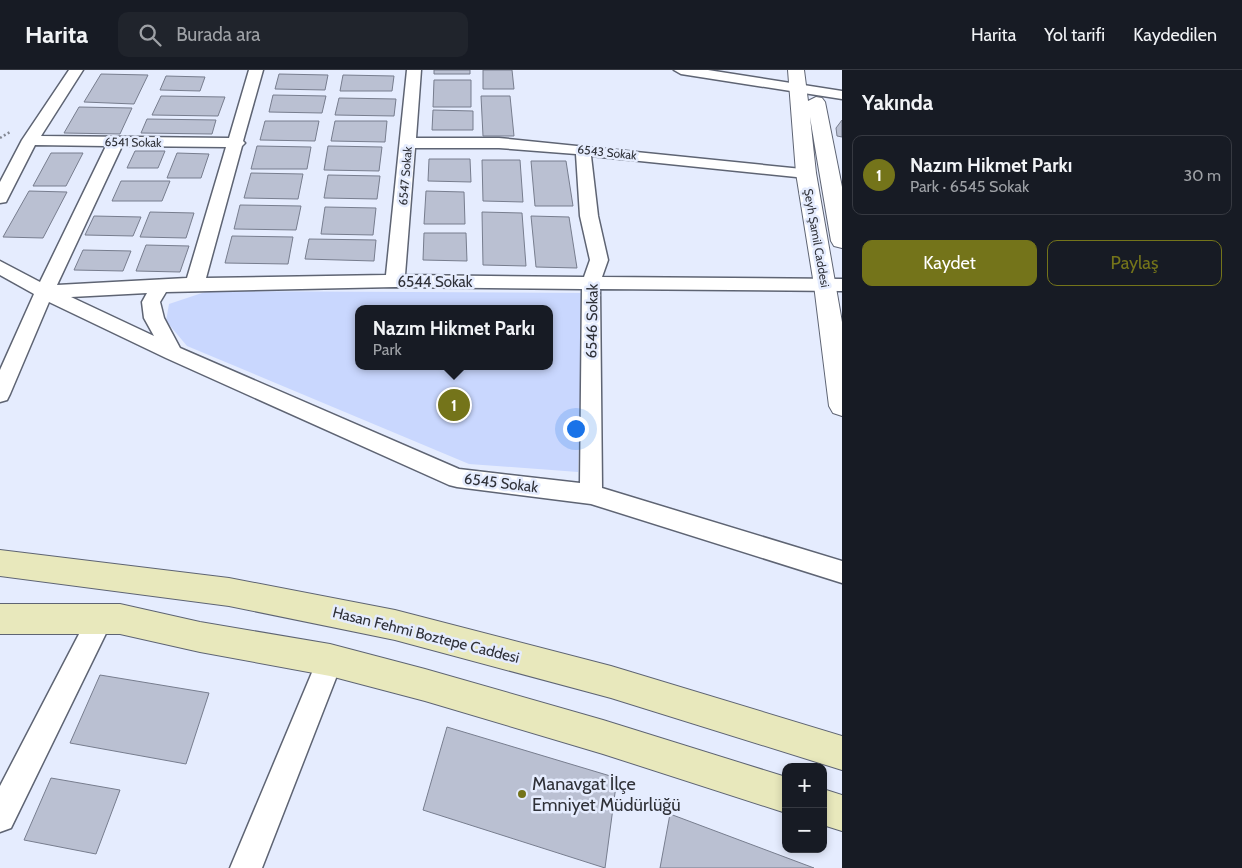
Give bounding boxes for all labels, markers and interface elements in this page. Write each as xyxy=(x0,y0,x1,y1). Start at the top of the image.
search box xyxy=(118,12,468,57)
text: Harita xyxy=(25,20,88,49)
icon: search xyxy=(136,21,164,49)
text: Burada ara xyxy=(176,23,260,46)
text: Harita xyxy=(971,24,1016,46)
text: Yol tarifi xyxy=(1044,24,1105,46)
text: Kaydedilen xyxy=(1133,24,1217,46)
text: Yakında xyxy=(862,90,933,115)
street label: 6541 Sokak xyxy=(104,134,162,150)
street label: 6543 Sokak xyxy=(577,141,638,163)
street label: 6547 Sokak xyxy=(395,145,415,206)
text: Nazım Hikmet Parkı xyxy=(910,154,1072,177)
text: 1 xyxy=(876,166,882,185)
text: 30 m xyxy=(1184,166,1221,185)
text: Park · 6545 Sokak xyxy=(910,177,1029,196)
street label: Şeyh Şamil Caddesi xyxy=(801,188,833,288)
button: Kaydet xyxy=(862,240,1037,286)
button: Paylaş xyxy=(1047,240,1222,286)
street label: 6544 Sokak xyxy=(398,273,473,291)
street label: 6546 Sokak xyxy=(582,283,602,359)
popup xyxy=(355,305,553,370)
text: Nazım Hikmet Parkı xyxy=(373,317,535,340)
text: Park xyxy=(373,340,402,359)
pin: 1 xyxy=(438,386,470,424)
your location xyxy=(563,416,589,442)
street label: 6545 Sokak xyxy=(463,470,539,496)
street label: Hasan Fehmi Boztepe Caddesi xyxy=(331,603,521,667)
map controls xyxy=(782,763,827,853)
button: + xyxy=(782,763,827,808)
place label: Manavgat İlçe Emniyet Müdürlüğü xyxy=(532,773,681,816)
marker: Manavgat İlçe Emniyet Müdürlüğü xyxy=(516,788,528,800)
button: − xyxy=(782,808,827,853)

